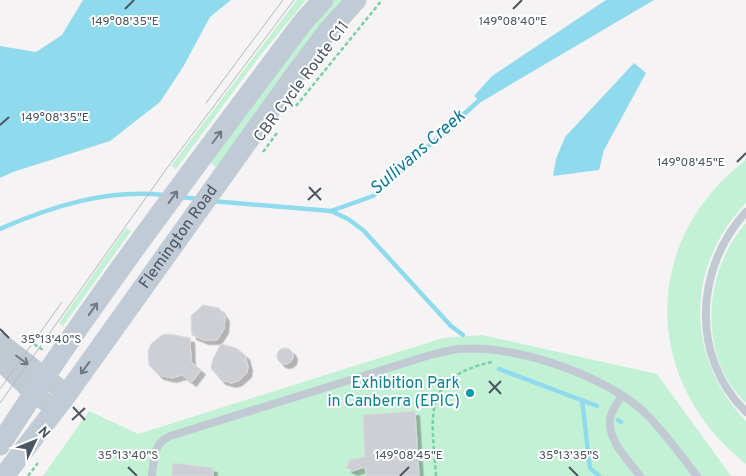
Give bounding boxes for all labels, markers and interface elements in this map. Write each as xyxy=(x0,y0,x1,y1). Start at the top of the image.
text: 149°08'35"E xyxy=(91,14,159,30)
text: 149°08'40"E xyxy=(479,14,547,30)
street label: CBR Cycle Route C11 xyxy=(250,17,354,147)
water label: Sullivans Creek xyxy=(366,105,471,201)
text: 149°08'35"E xyxy=(21,110,89,126)
one-way arrow xyxy=(212,130,222,144)
text: 149°08'45"E xyxy=(657,155,725,171)
street label: Flemington Road xyxy=(135,182,223,293)
one-way arrow xyxy=(168,190,178,204)
one-way arrow xyxy=(88,302,98,316)
text: 35°13'40"S xyxy=(20,332,82,348)
one-way arrow xyxy=(15,354,28,365)
one-way arrow xyxy=(80,361,90,375)
place label: Exhibition Park in Canberra (EPIC) xyxy=(328,374,460,412)
marker: Exhibition Park in Canberra (EPIC) xyxy=(464,387,476,399)
north arrow xyxy=(10,416,60,466)
text: N xyxy=(34,424,53,443)
text: 35°13'40"S xyxy=(97,448,159,464)
text: 149°08'45"E xyxy=(375,448,443,464)
text: 35°13'35"S xyxy=(539,448,599,464)

